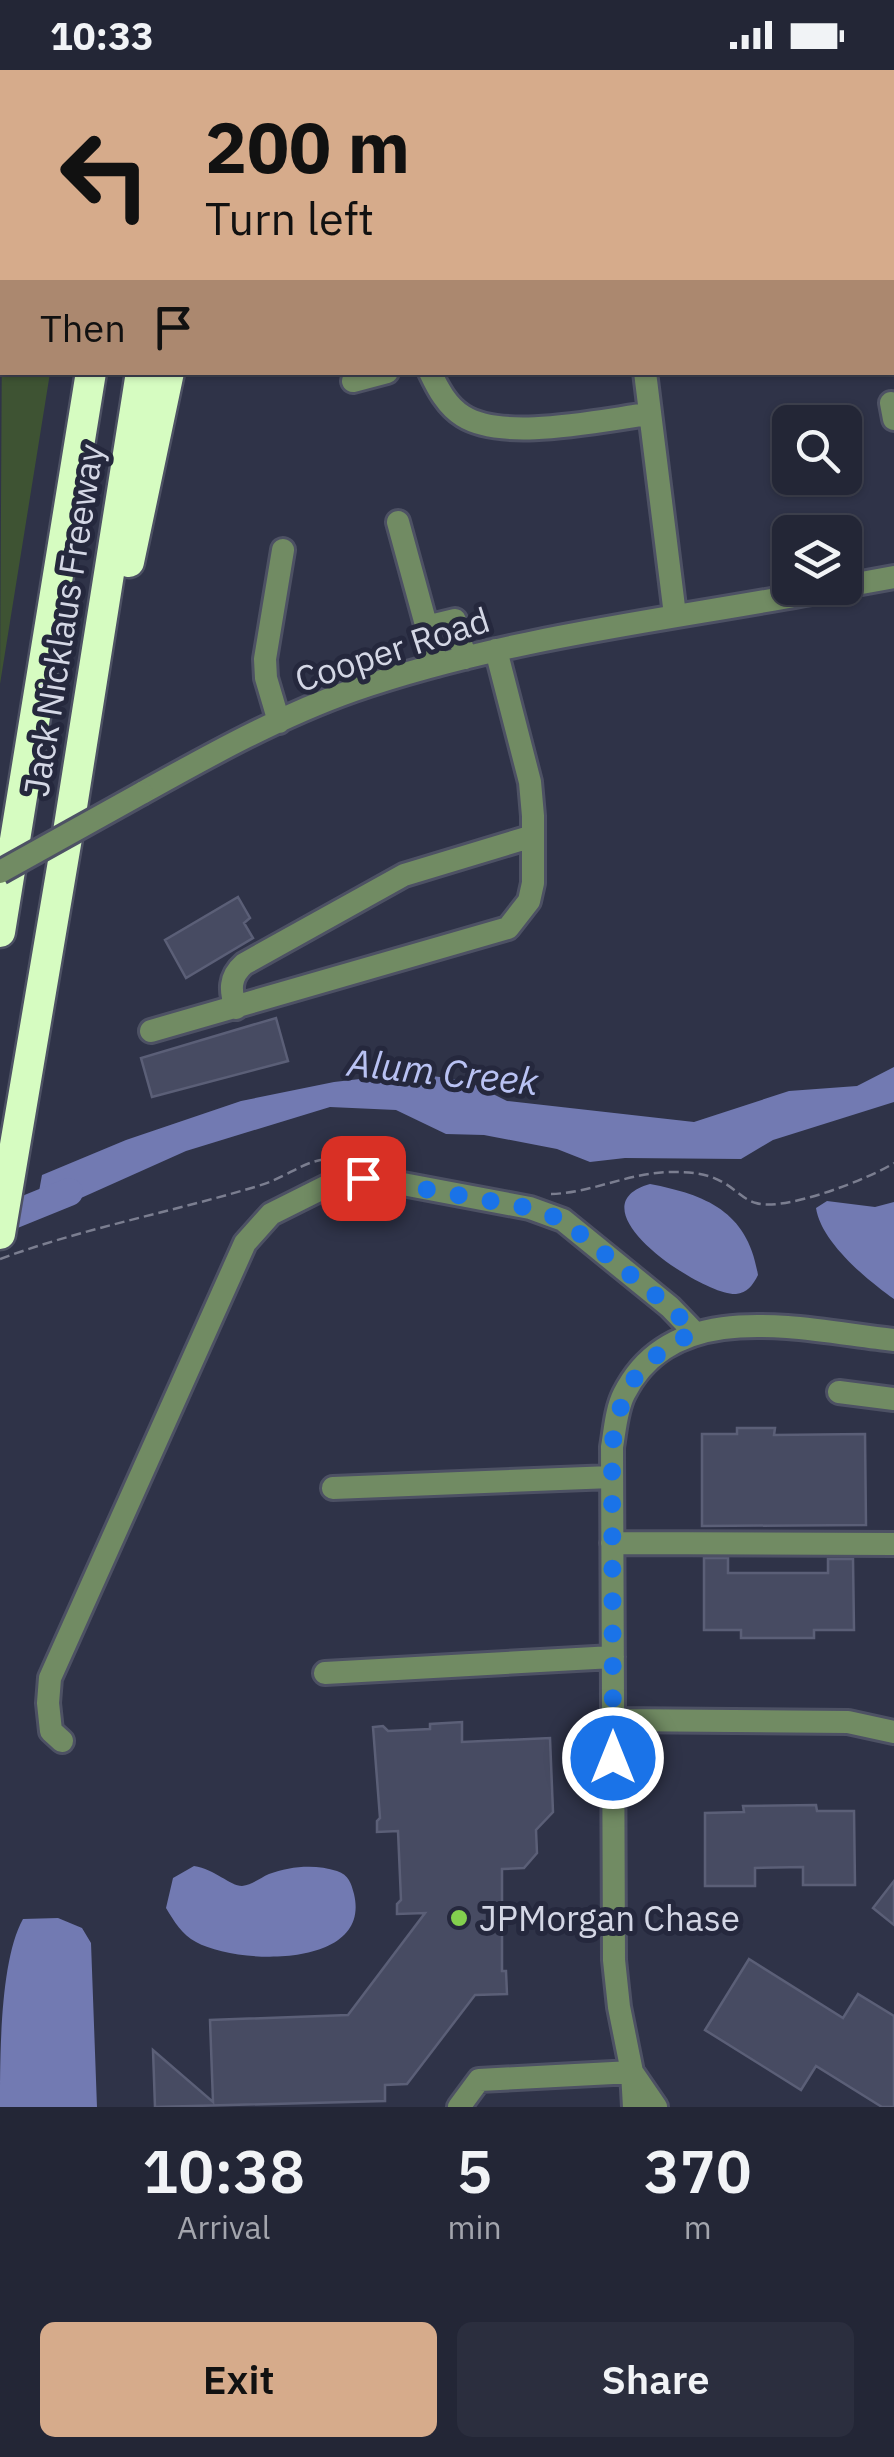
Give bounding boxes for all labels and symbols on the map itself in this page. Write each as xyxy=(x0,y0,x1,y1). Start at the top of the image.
street label: Jack Nicklaus Freeway xyxy=(12,441,114,799)
street label: Cooper Road xyxy=(289,596,495,702)
water label: Alum Creek xyxy=(343,1036,542,1105)
pin xyxy=(321,1136,406,1221)
position arrow xyxy=(561,1706,665,1810)
place label: JPMorgan Chase xyxy=(479,1895,740,1941)
marker: JPMorgan Chase xyxy=(448,1907,470,1929)

